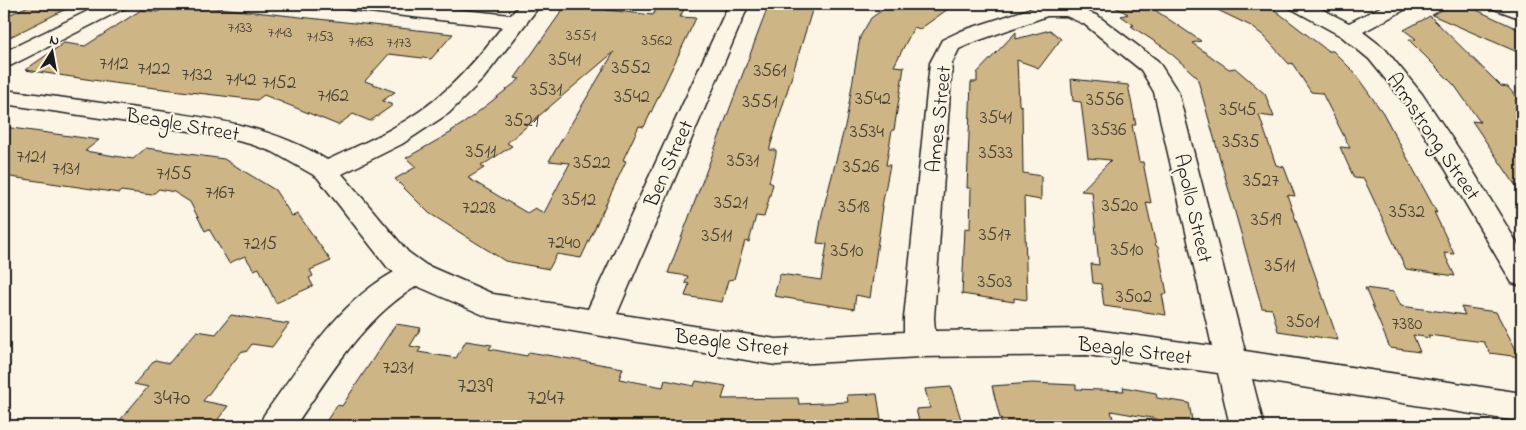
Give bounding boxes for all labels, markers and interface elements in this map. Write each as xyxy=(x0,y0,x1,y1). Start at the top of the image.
house number: 7133 xyxy=(228,16,252,40)
house number: 7143 xyxy=(268,21,292,45)
house number: 3551 xyxy=(566,24,596,48)
house number: 7153 xyxy=(306,25,334,49)
north arrow xyxy=(28,28,78,78)
house number: 3562 xyxy=(642,29,672,53)
text: N xyxy=(48,30,61,52)
house number: 7163 xyxy=(348,30,374,54)
house number: 7173 xyxy=(387,31,411,55)
house number: 3541 xyxy=(549,47,581,74)
house number: 7112 xyxy=(99,51,129,78)
house number: 3552 xyxy=(611,55,651,82)
house number: 7122 xyxy=(138,56,170,83)
house number: 3561 xyxy=(753,58,787,85)
house number: 7132 xyxy=(181,62,213,89)
street label: Ames Street xyxy=(919,64,961,174)
house number: 7142 xyxy=(225,67,257,94)
street label: Armstrong Street xyxy=(1377,67,1486,208)
house number: 7152 xyxy=(262,70,296,97)
house number: 3531 xyxy=(530,77,562,104)
house number: 7162 xyxy=(317,83,349,110)
house number: 3542 xyxy=(614,84,650,111)
house number: 3542 xyxy=(855,86,891,113)
house number: 3556 xyxy=(1086,87,1124,114)
house number: 3551 xyxy=(742,89,778,116)
house number: 3545 xyxy=(1219,97,1257,124)
street label: Beagle Street xyxy=(122,101,242,153)
house number: 3541 xyxy=(980,105,1012,132)
house number: 3521 xyxy=(505,108,539,135)
street label: Ben Street xyxy=(637,116,702,213)
house number: 3536 xyxy=(1092,117,1126,144)
house number: 3534 xyxy=(850,119,884,146)
house number: 3535 xyxy=(1222,129,1260,156)
house number: 3511 xyxy=(466,139,496,166)
house number: 3533 xyxy=(979,140,1013,167)
house number: 7121 xyxy=(16,144,46,171)
house number: 3531 xyxy=(727,148,759,175)
house number: 3522 xyxy=(573,150,611,177)
street label: Apollo Street xyxy=(1165,151,1219,266)
house number: 3526 xyxy=(843,154,879,181)
house number: 7131 xyxy=(52,156,80,183)
house number: 7155 xyxy=(156,161,192,188)
house number: 3527 xyxy=(1243,168,1279,195)
house number: 7167 xyxy=(205,180,235,207)
house number: 3512 xyxy=(562,187,596,214)
house number: 3521 xyxy=(714,190,748,217)
house number: 3520 xyxy=(1102,193,1138,220)
house number: 3518 xyxy=(838,194,870,221)
house number: 7228 xyxy=(462,195,496,222)
house number: 3532 xyxy=(1389,199,1425,226)
house number: 3519 xyxy=(1251,207,1282,234)
house number: 3517 xyxy=(979,222,1011,249)
house number: 3511 xyxy=(702,223,732,250)
house number: 7240 xyxy=(547,230,581,257)
house number: 7215 xyxy=(243,231,277,258)
house number: 3510 xyxy=(1111,237,1143,264)
house number: 3510 xyxy=(831,238,863,265)
house number: 3511 xyxy=(1265,253,1295,280)
house number: 3503 xyxy=(978,269,1013,296)
house number: 3502 xyxy=(1116,284,1152,311)
house number: 3501 xyxy=(1287,309,1319,336)
house number: 7380 xyxy=(1391,311,1423,338)
street label: Beagle Street xyxy=(672,322,790,368)
street label: Beagle Street xyxy=(1075,330,1193,376)
house number: 7231 xyxy=(382,355,414,382)
house number: 7239 xyxy=(457,371,493,403)
house number: 3470 xyxy=(154,383,190,415)
house number: 7247 xyxy=(527,383,565,415)

